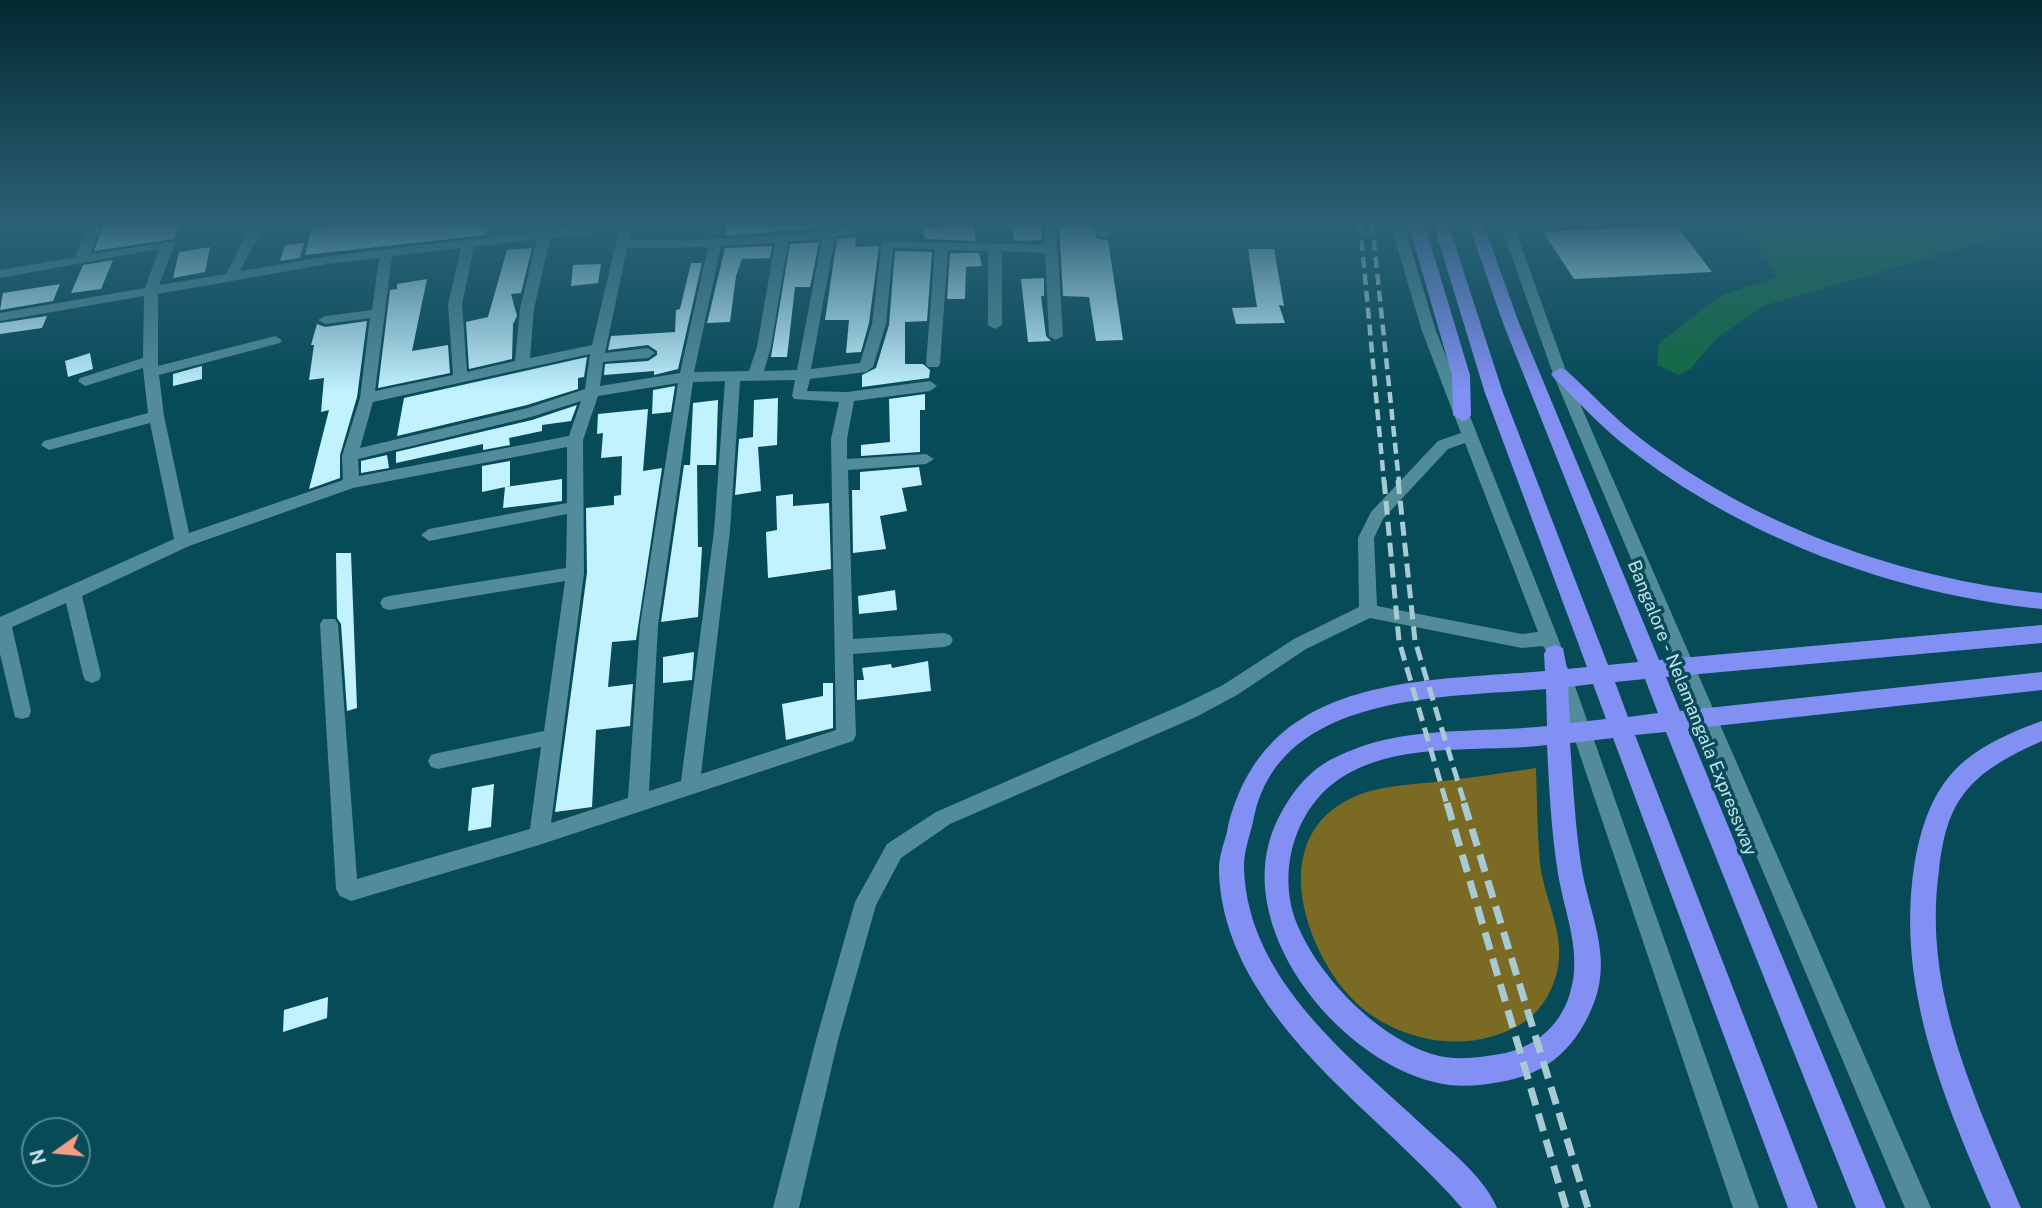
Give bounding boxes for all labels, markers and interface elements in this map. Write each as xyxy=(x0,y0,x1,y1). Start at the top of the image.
street label: Bangalore - Nelamangala Expressway xyxy=(1623,557,1761,859)
north arrow xyxy=(21,1117,91,1187)
text: N xyxy=(25,1147,50,1167)

